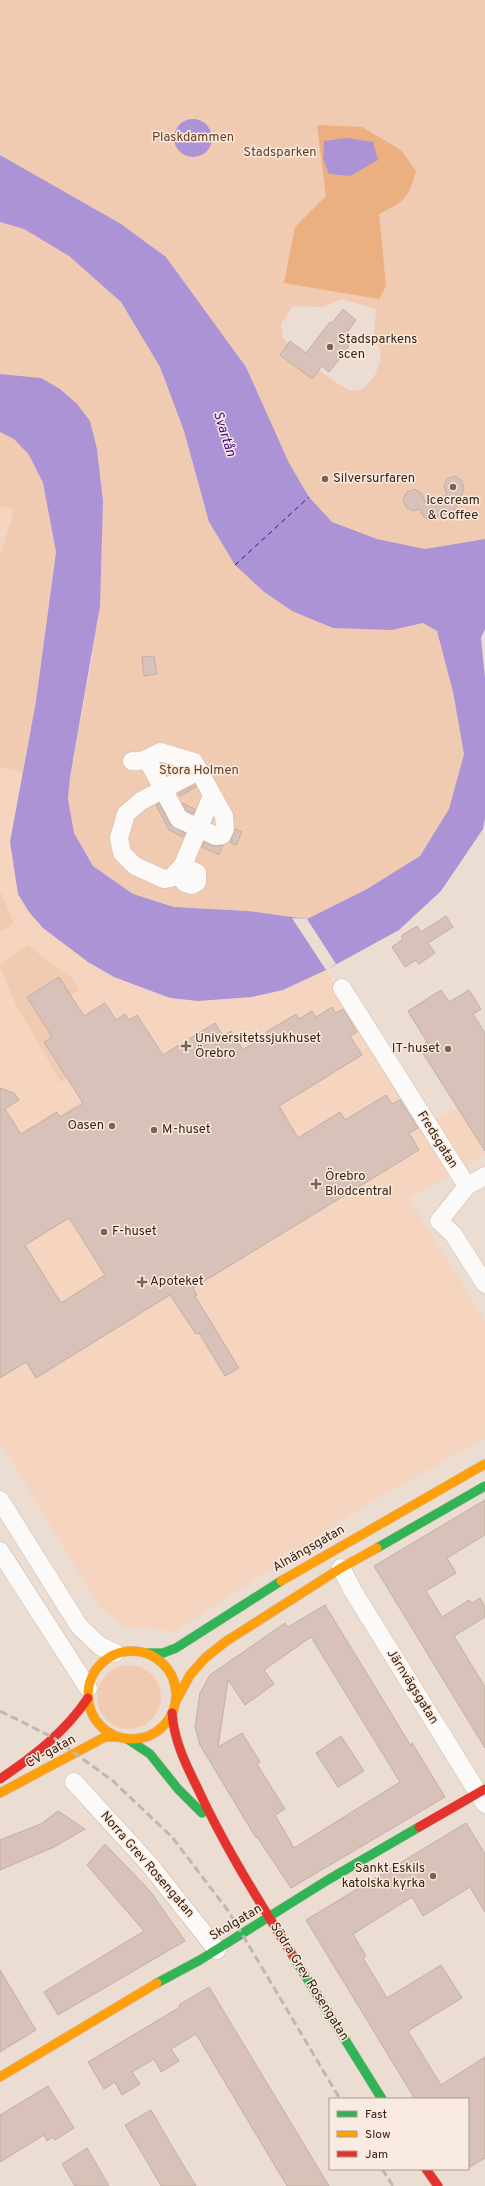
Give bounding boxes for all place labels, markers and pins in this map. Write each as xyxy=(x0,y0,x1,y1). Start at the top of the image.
place label: Stadsparkens scen xyxy=(338,332,417,363)
marker: Stadsparkens scen xyxy=(325,342,335,352)
place label: Silversurfaren xyxy=(333,471,415,487)
marker: Silversurfaren xyxy=(320,474,330,484)
marker: Icecream & Coffee xyxy=(448,482,458,492)
place label: Icecream & Coffee xyxy=(426,493,480,524)
place label: Universitetssjukhuset Örebro xyxy=(195,1031,321,1062)
marker: Universitetssjukhuset Örebro xyxy=(180,1040,192,1052)
place label: IT-huset xyxy=(392,1041,440,1057)
marker: IT-huset xyxy=(443,1044,453,1054)
place label: Oasen xyxy=(67,1118,104,1134)
marker: Oasen xyxy=(107,1121,117,1131)
place label: M-huset xyxy=(162,1122,211,1138)
marker: M-huset xyxy=(149,1125,159,1135)
place label: Örebro Blodcentral xyxy=(325,1167,392,1200)
marker: Örebro Blodcentral xyxy=(310,1178,322,1190)
place label: F-huset xyxy=(112,1224,157,1240)
marker: F-huset xyxy=(99,1227,109,1237)
place label: Apoteket xyxy=(150,1274,204,1290)
marker: Apoteket xyxy=(137,1277,147,1287)
place label: Sankt Eskils katolska kyrka xyxy=(342,1861,425,1892)
marker: Sankt Eskils katolska kyrka xyxy=(428,1871,438,1881)

